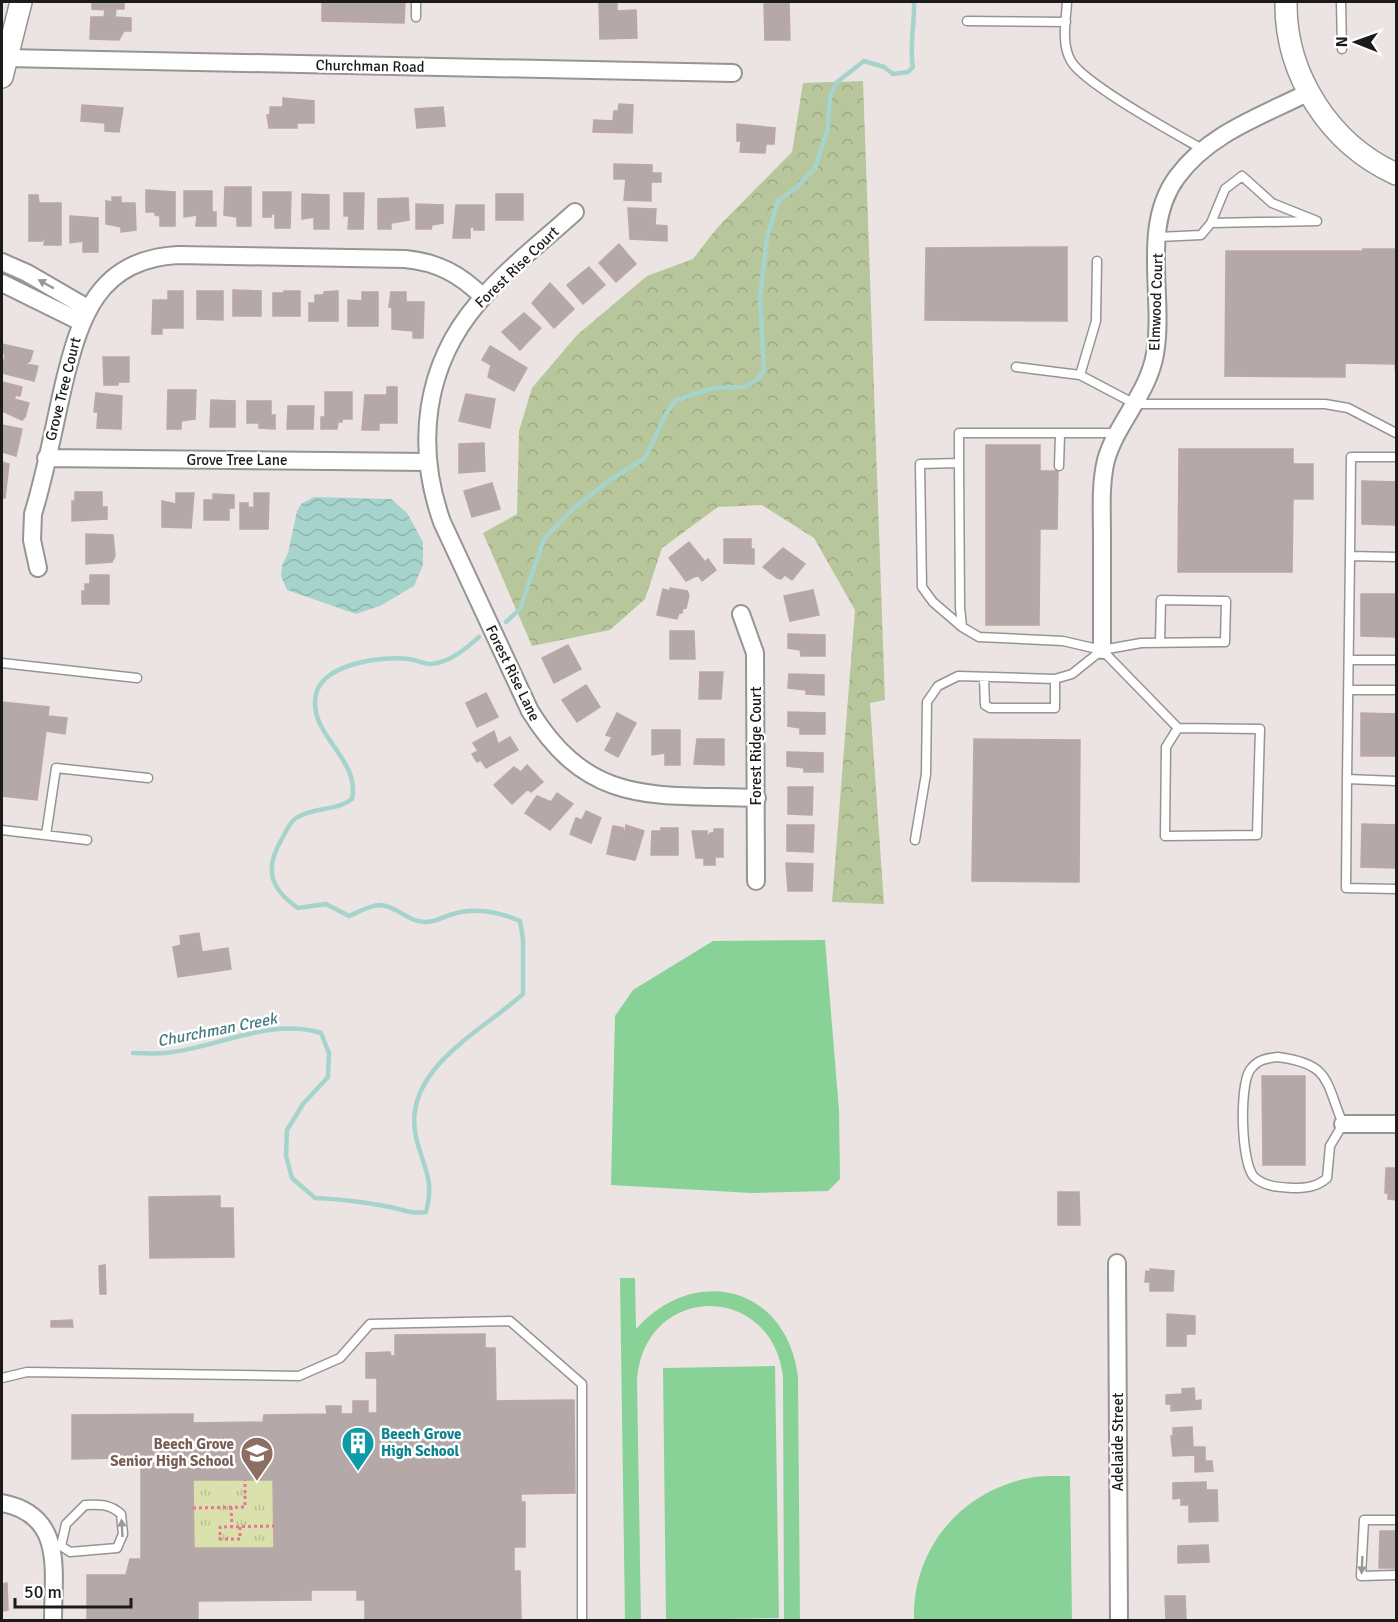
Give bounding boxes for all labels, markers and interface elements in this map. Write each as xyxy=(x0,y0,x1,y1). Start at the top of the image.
north arrow xyxy=(1326,12,1386,72)
text: N xyxy=(1332,36,1352,47)
street label: Churchman Road xyxy=(315,56,425,76)
street label: Forest Rise Court xyxy=(471,222,563,312)
street label: Elmwood Court xyxy=(1145,253,1167,351)
one-way arrow xyxy=(37,279,54,289)
street label: Grove Tree Court xyxy=(41,335,85,443)
street label: Grove Tree Lane xyxy=(186,451,288,469)
street label: Forest Rise Lane xyxy=(482,622,544,724)
street label: Forest Ridge Court xyxy=(747,687,765,805)
water label: Churchman Creek xyxy=(156,1008,281,1051)
street label: Adelaide Street xyxy=(1109,1393,1127,1491)
building icon: Beech Grove High School xyxy=(340,1425,376,1472)
place label: Beech Grove High School xyxy=(381,1425,461,1460)
place label: Beech Grove Senior High School xyxy=(110,1435,234,1470)
school or university icon: Beech Grove Senior High School xyxy=(239,1435,275,1482)
one-way arrow xyxy=(117,1519,126,1538)
one-way arrow xyxy=(1357,1556,1366,1575)
scale bar xyxy=(15,1571,130,1609)
text: 50 m xyxy=(24,1581,62,1603)

